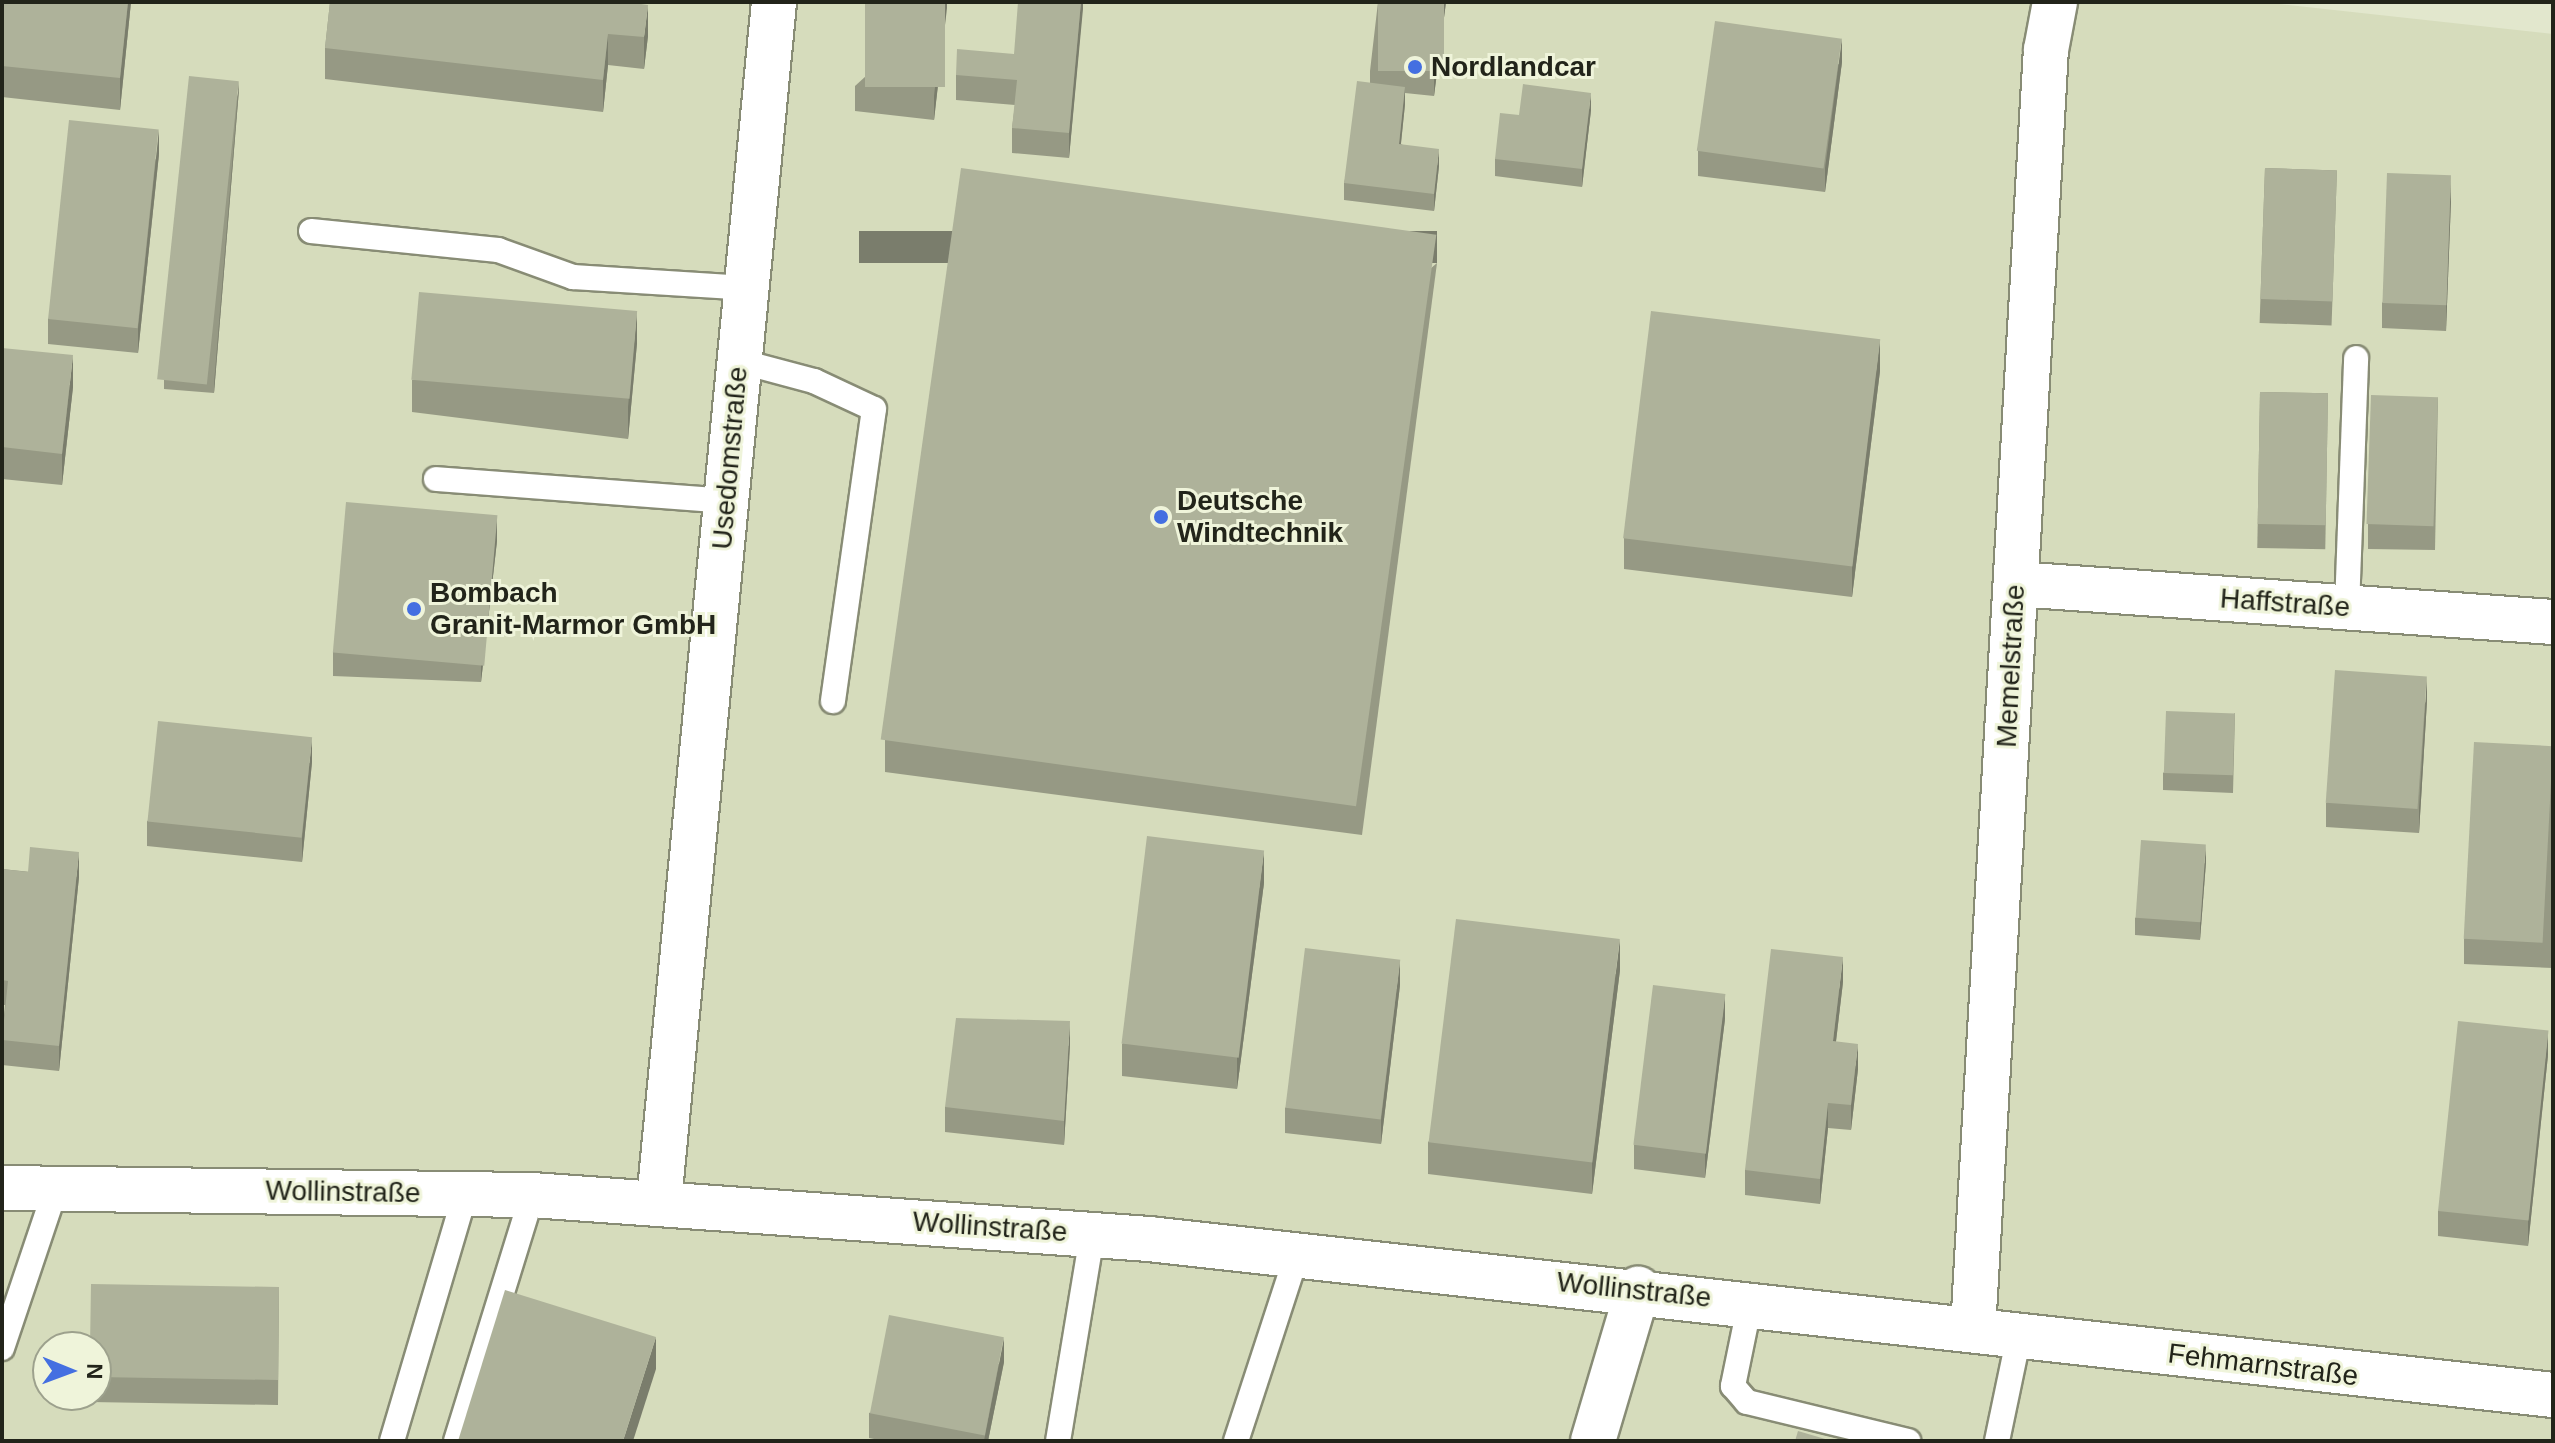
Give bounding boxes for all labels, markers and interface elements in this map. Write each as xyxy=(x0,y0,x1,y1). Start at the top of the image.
place label: Nordlandcar xyxy=(1431,50,1596,84)
marker: Nordlandcar xyxy=(1406,58,1424,76)
street label: Usedomstraße xyxy=(705,365,755,551)
place label: Deutsche Windtechnik xyxy=(1177,484,1343,550)
marker: Deutsche Windtechnik xyxy=(1152,508,1170,526)
place label: Bombach Granit-Marmor GmbH xyxy=(430,576,716,642)
street label: Haffstraße xyxy=(2219,582,2351,624)
street label: Memelstraße xyxy=(1990,584,2032,748)
marker: Bombach Granit-Marmor GmbH xyxy=(405,600,423,618)
street label: Wollinstraße xyxy=(265,1174,421,1210)
street label: Wollinstraße xyxy=(911,1205,1069,1249)
street label: Wollinstraße xyxy=(1555,1265,1713,1315)
north arrow xyxy=(32,1331,112,1411)
street label: Fehmarnstraße xyxy=(2166,1337,2360,1393)
text: N xyxy=(82,1363,107,1380)

